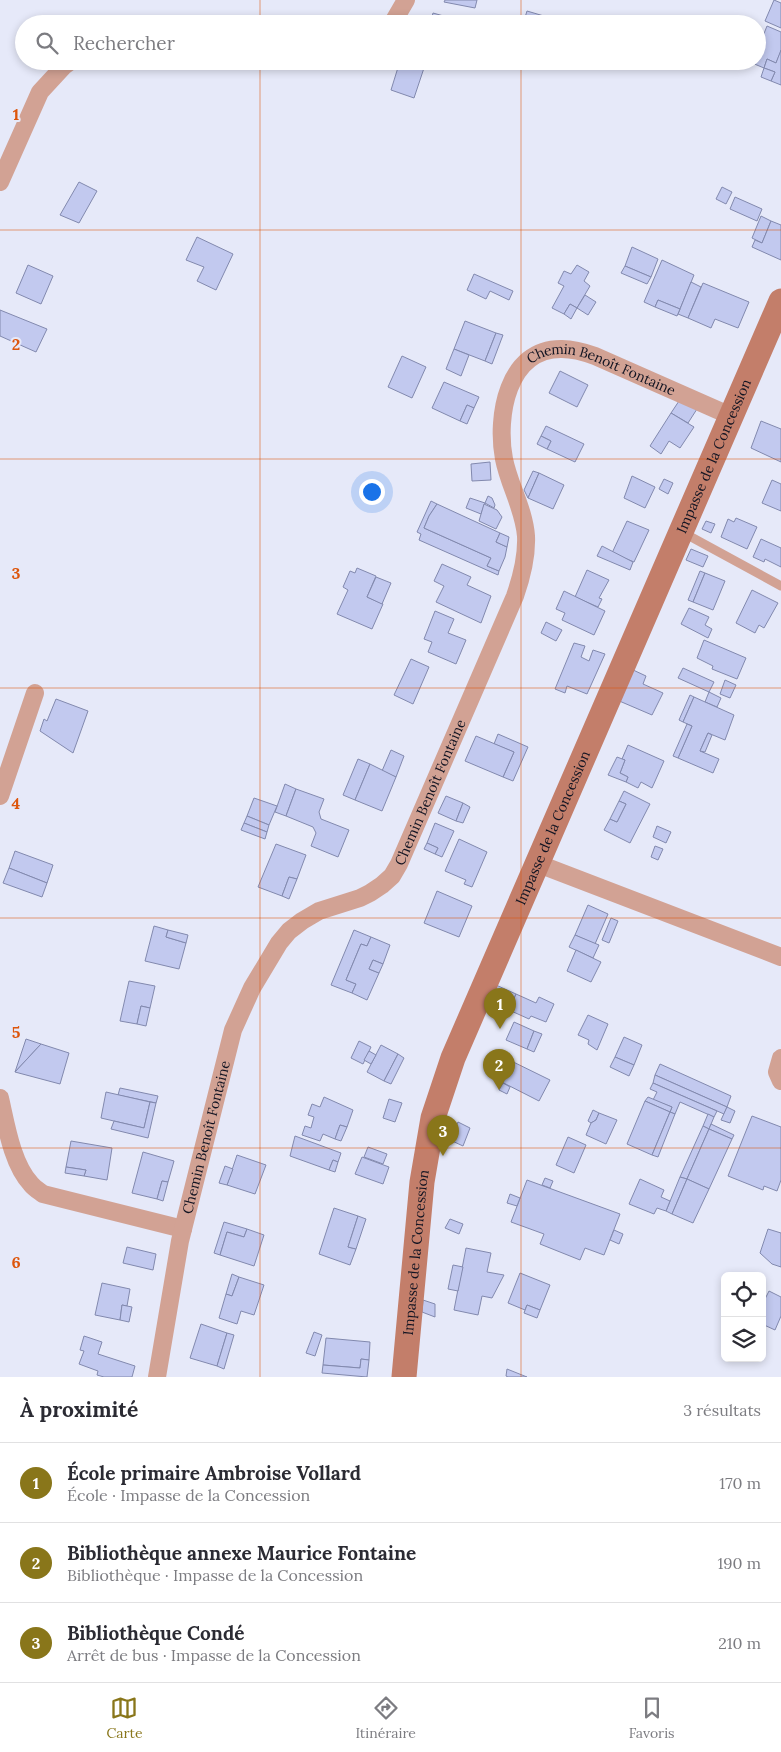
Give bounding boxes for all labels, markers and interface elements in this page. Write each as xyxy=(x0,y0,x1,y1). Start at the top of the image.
search box xyxy=(15,15,766,70)
icon: search xyxy=(33,29,61,57)
text: Rechercher xyxy=(73,31,175,55)
text: 1 xyxy=(13,104,19,124)
text: 2 xyxy=(12,334,20,354)
street label: Chemin Benoît Fontaine xyxy=(523,340,679,400)
street label: Impasse de la Concession xyxy=(672,376,755,536)
your location xyxy=(359,479,385,505)
text: 3 xyxy=(12,563,21,583)
street label: Chemin Benoît Fontaine xyxy=(391,716,470,868)
street label: Impasse de la Concession xyxy=(511,747,594,908)
text: 4 xyxy=(12,793,21,813)
pin: 1 xyxy=(484,988,516,1029)
text: 5 xyxy=(12,1022,21,1042)
pin: 2 xyxy=(483,1049,515,1090)
street label: Chemin Benoît Fontaine xyxy=(178,1058,234,1216)
pin: 3 xyxy=(427,1115,459,1156)
street label: Impasse de la Concession xyxy=(399,1168,433,1336)
text: 6 xyxy=(11,1252,21,1272)
map controls xyxy=(721,1272,766,1362)
button: locate xyxy=(721,1272,766,1317)
button: layers xyxy=(721,1317,766,1362)
text: À proximité xyxy=(20,1396,138,1423)
text: 3 résultats xyxy=(683,1400,761,1420)
text: École primaire Ambroise Vollard xyxy=(67,1461,361,1485)
text: 1 xyxy=(33,1473,39,1493)
text: 170 m xyxy=(719,1473,761,1493)
text: École · Impasse de la Concession xyxy=(67,1485,310,1505)
text: Bibliothèque annexe Maurice Fontaine xyxy=(67,1541,416,1565)
text: 2 xyxy=(32,1553,40,1573)
text: 190 m xyxy=(717,1553,761,1573)
text: Bibliothèque · Impasse de la Concession xyxy=(67,1565,363,1585)
text: Bibliothèque Condé xyxy=(67,1621,244,1645)
text: 3 xyxy=(32,1633,40,1653)
text: 210 m xyxy=(718,1633,761,1653)
text: Arrêt de bus · Impasse de la Concession xyxy=(67,1645,361,1665)
tab: Carte xyxy=(106,1694,143,1742)
tab: Itinéraire xyxy=(355,1694,416,1742)
tab: Favoris xyxy=(629,1694,675,1742)

